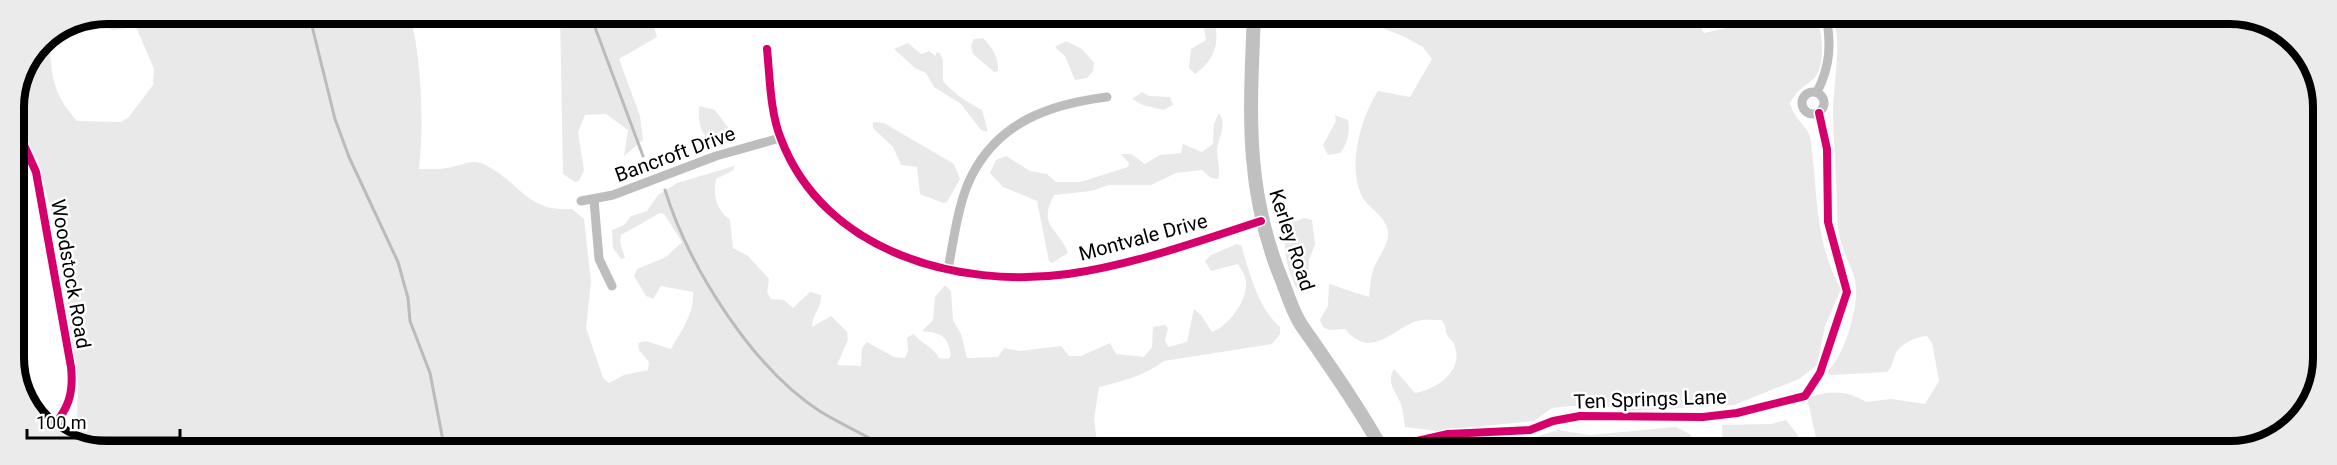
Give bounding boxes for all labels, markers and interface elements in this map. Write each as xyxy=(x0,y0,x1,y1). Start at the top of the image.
street label: Bancroft Drive xyxy=(612,121,738,187)
street label: Kerley Road xyxy=(1264,186,1320,294)
street label: Woodstock Road xyxy=(46,198,96,350)
street label: Montvale Drive xyxy=(1076,208,1210,266)
street label: Ten Springs Lane xyxy=(1573,384,1727,414)
scale bar xyxy=(27,402,180,440)
text: 100 m xyxy=(36,412,87,433)

